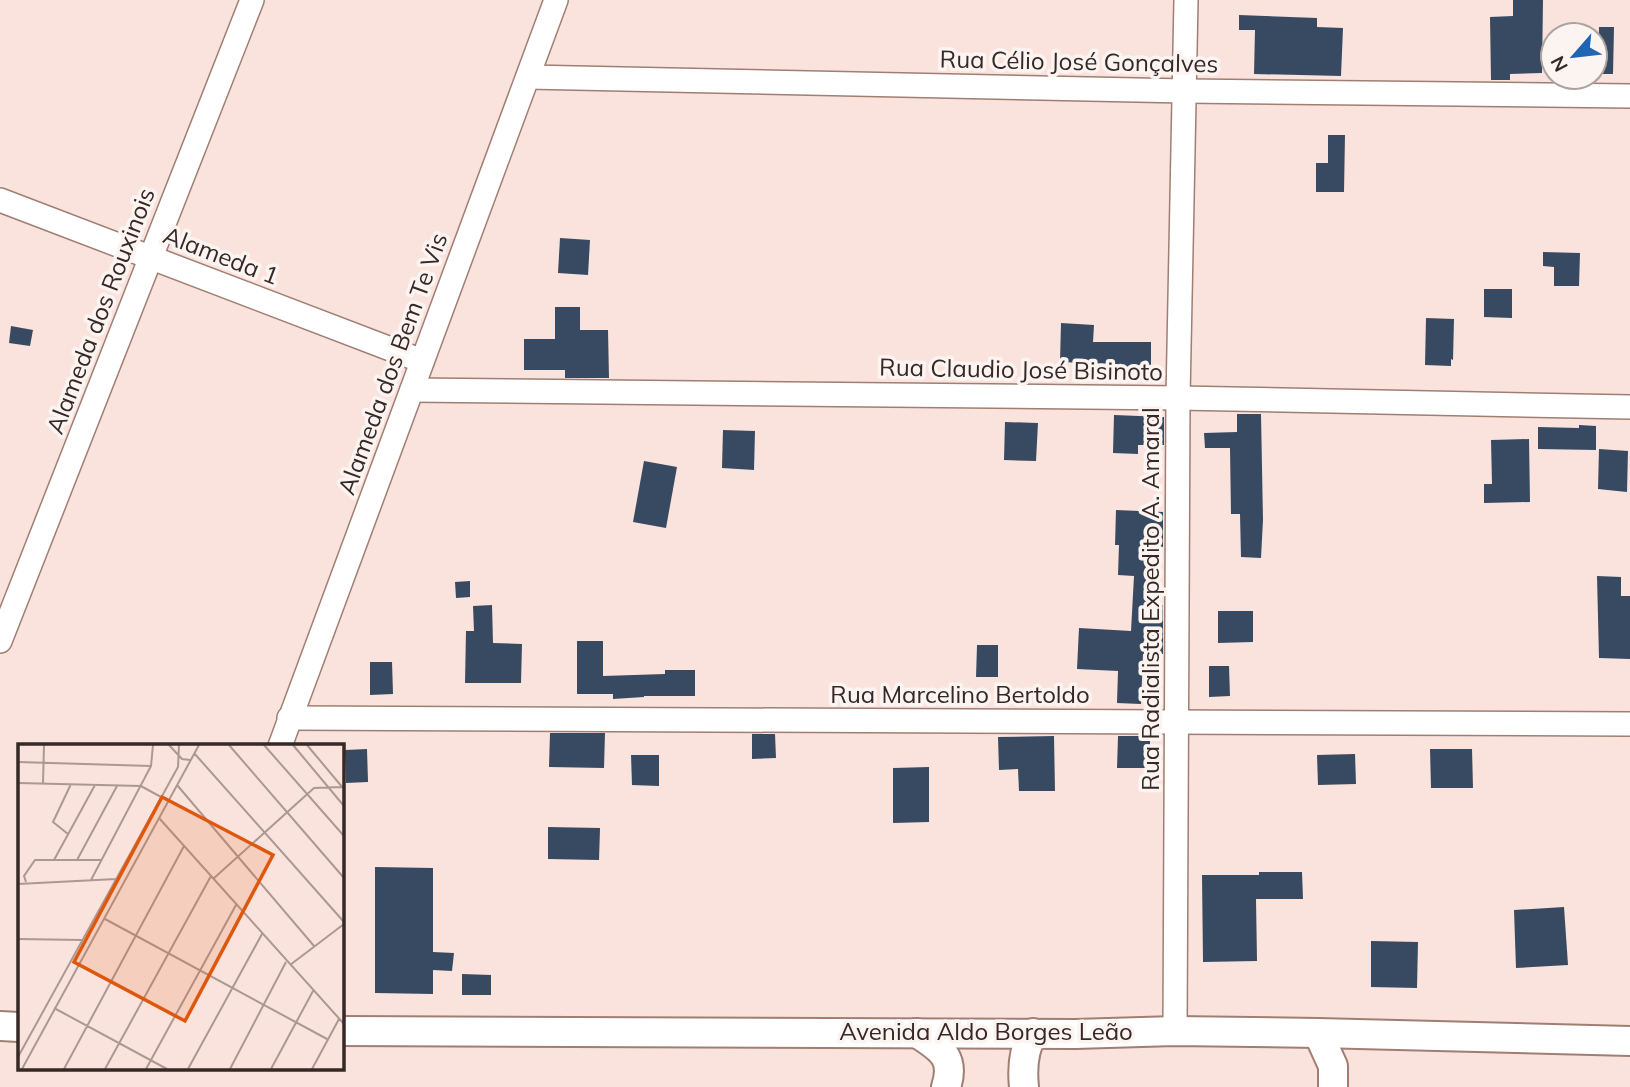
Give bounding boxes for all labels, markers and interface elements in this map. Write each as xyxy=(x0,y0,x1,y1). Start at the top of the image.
north arrow xyxy=(1539,21,1609,91)
street label: Rua Célio José Gonçalves xyxy=(939,44,1219,78)
text: N xyxy=(1545,52,1573,76)
street label: Alameda dos Rouxinois xyxy=(39,183,161,438)
street label: Alameda 1 xyxy=(159,219,283,291)
street label: Alameda dos Bem Te Vis xyxy=(331,229,453,499)
street label: Rua Claudio José Bisinoto xyxy=(879,352,1163,386)
street label: Rua Radialista Expedito A. Amaral xyxy=(1135,407,1165,791)
street label: Rua Marcelino Bertoldo xyxy=(830,679,1090,709)
inset map xyxy=(18,744,343,1070)
street label: Avenida Aldo Borges Leão xyxy=(839,1016,1133,1046)

